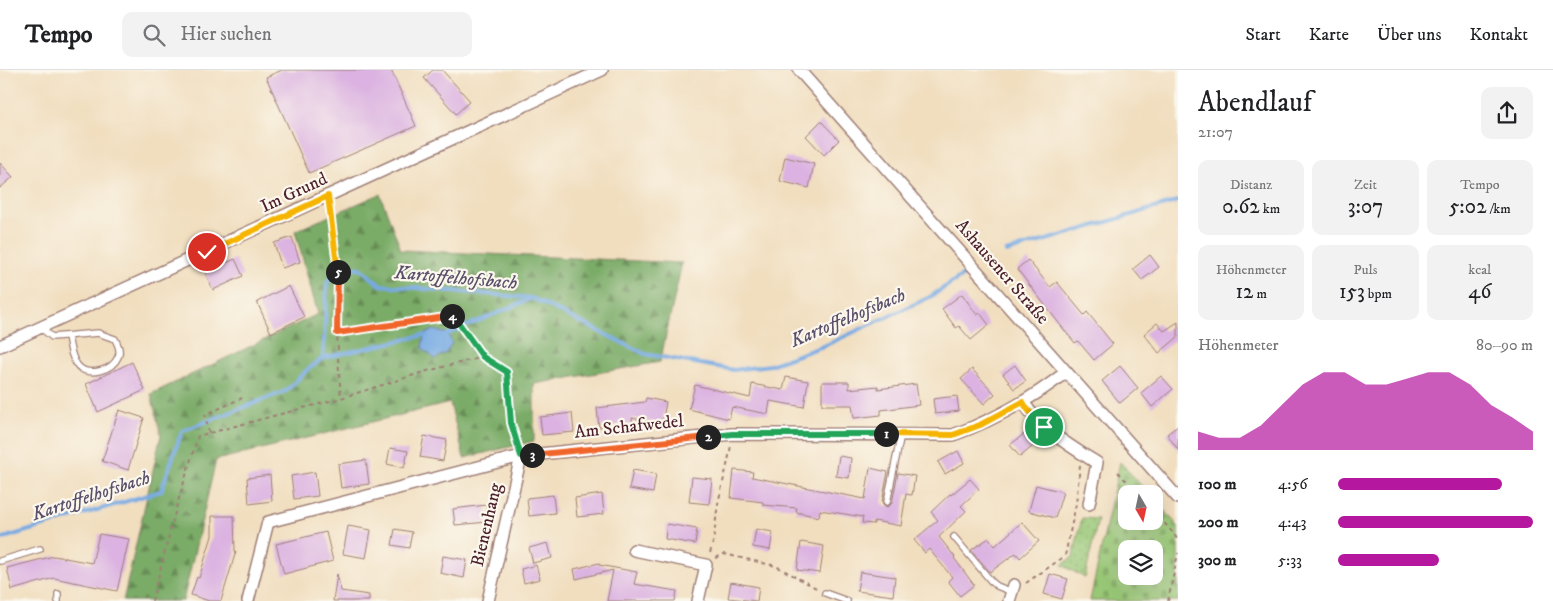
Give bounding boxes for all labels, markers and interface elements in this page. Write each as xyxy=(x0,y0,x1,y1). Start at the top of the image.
search box xyxy=(122,12,472,57)
text: Tempo xyxy=(25,20,92,50)
icon: search xyxy=(140,21,168,49)
text: Hier suchen xyxy=(180,23,272,46)
text: Start xyxy=(1245,24,1281,46)
text: Karte xyxy=(1309,24,1349,46)
text: Über uns xyxy=(1377,24,1441,46)
text: Kontakt xyxy=(1469,24,1528,46)
text: Abendlauf xyxy=(1198,85,1312,120)
button: share xyxy=(1481,87,1533,139)
text: 21:07 xyxy=(1198,122,1233,142)
street label: Im Grund xyxy=(257,168,331,218)
text: Distanz xyxy=(1230,176,1272,194)
text: Zeit xyxy=(1354,176,1377,194)
text: Tempo xyxy=(1460,176,1500,194)
text: 0.62 xyxy=(1222,194,1260,220)
text: 3:07 xyxy=(1348,194,1383,220)
text: 5:02 xyxy=(1449,194,1486,220)
text: km xyxy=(1260,200,1280,218)
text: /km xyxy=(1486,200,1511,218)
street label: Ashausener Straße xyxy=(950,215,1054,329)
pin xyxy=(186,231,228,273)
icon: check xyxy=(193,238,221,266)
pin: 5 xyxy=(326,260,350,284)
water label: Kartoffelhofsbach xyxy=(393,261,519,295)
text: Höhenmeter xyxy=(1216,261,1286,279)
text: Puls xyxy=(1354,261,1377,279)
text: kcal xyxy=(1468,261,1491,279)
text: 5 xyxy=(335,263,342,281)
text: 12 xyxy=(1235,279,1253,305)
text: 153 xyxy=(1339,279,1365,305)
text: 46 xyxy=(1468,279,1491,305)
water label: Kartoffelhofsbach xyxy=(786,283,909,353)
text: m xyxy=(1253,285,1267,303)
text: bpm xyxy=(1365,285,1392,303)
pin: 4 xyxy=(440,304,464,328)
text: 4 xyxy=(448,307,457,325)
text: Höhenmeter xyxy=(1198,335,1279,355)
text: 80–90 m xyxy=(1476,335,1533,355)
pin xyxy=(1023,406,1065,448)
street label: Am Schafwedel xyxy=(573,410,685,444)
icon: arrive xyxy=(1030,413,1058,441)
pin: 1 xyxy=(874,422,898,446)
pin: 2 xyxy=(696,424,720,450)
text: 1 xyxy=(884,425,889,443)
text: 2 xyxy=(705,428,712,446)
pin: 3 xyxy=(520,442,544,468)
text: 3 xyxy=(530,446,535,464)
water label: Kartoffelhofsbach xyxy=(28,466,153,526)
text: 100 m xyxy=(1198,474,1237,494)
text: 4:56 xyxy=(1278,474,1308,494)
street label: Bienenhang xyxy=(467,481,507,569)
north arrow xyxy=(1118,485,1162,530)
map controls xyxy=(1118,485,1163,585)
text: 200 m xyxy=(1198,512,1239,532)
text: 4:43 xyxy=(1278,512,1307,532)
button: layers xyxy=(1118,540,1163,585)
text: 300 m xyxy=(1198,550,1237,570)
text: 5:33 xyxy=(1278,550,1302,570)

